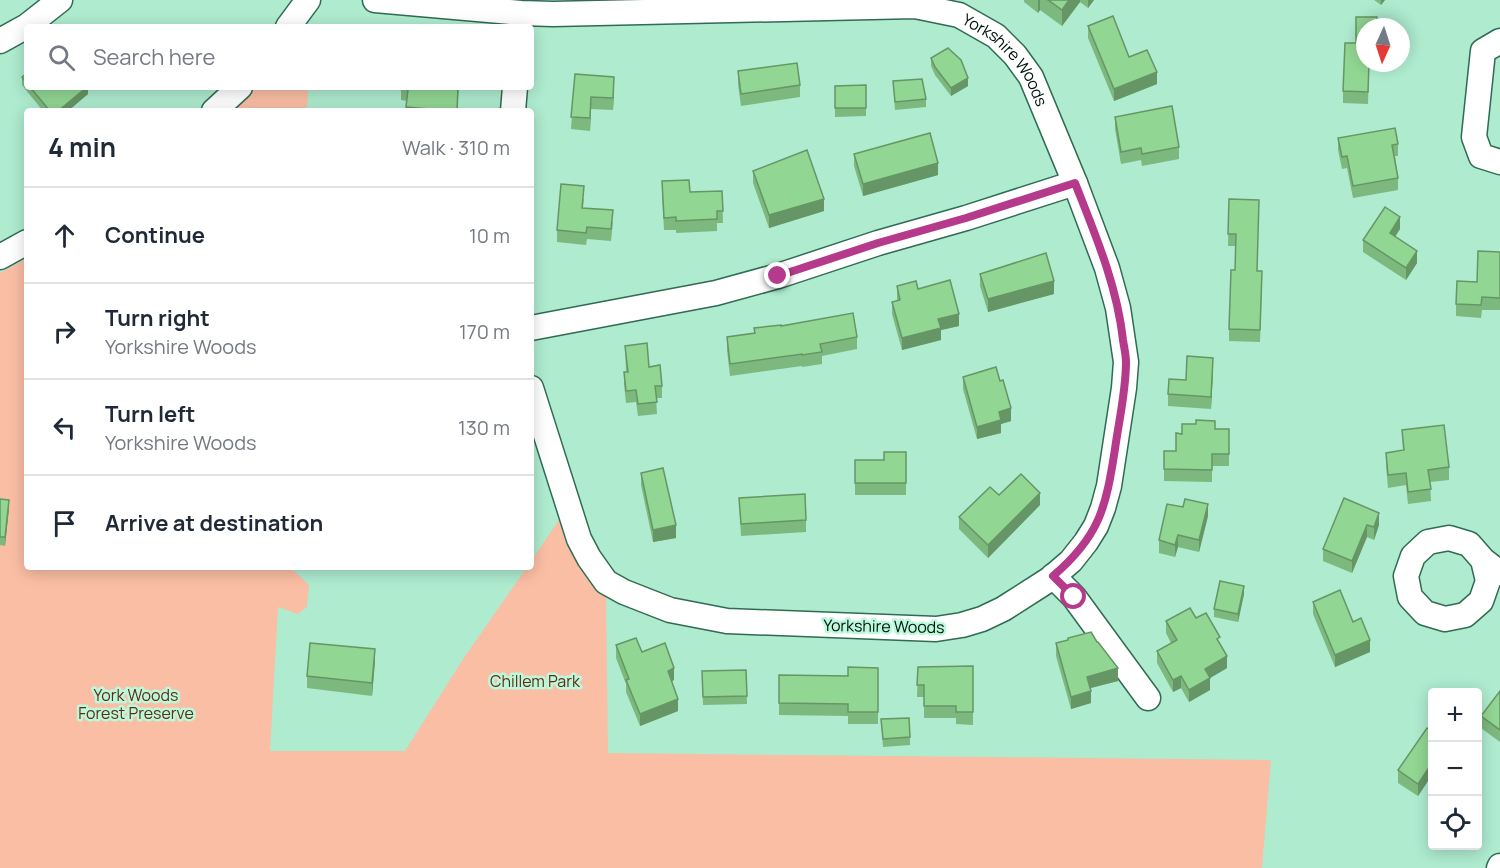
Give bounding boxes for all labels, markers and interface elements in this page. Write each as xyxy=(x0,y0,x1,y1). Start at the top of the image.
street label: Yorkshire Woods xyxy=(959,8,1053,109)
north arrow xyxy=(1356,18,1410,72)
search box xyxy=(24,24,534,90)
icon: search xyxy=(45,41,78,74)
text: Search here xyxy=(93,42,215,72)
text: 4 min xyxy=(48,129,116,165)
text: Walk · 310 m xyxy=(402,134,510,161)
icon: ahead xyxy=(48,219,81,252)
text: Continue xyxy=(105,220,205,250)
text: 10 m xyxy=(469,222,510,249)
route end xyxy=(764,262,790,288)
text: Turn right xyxy=(105,303,210,333)
icon: right xyxy=(48,315,81,348)
text: 170 m xyxy=(459,318,510,345)
text: Yorkshire Woods xyxy=(105,333,257,360)
text: Turn left xyxy=(105,399,195,429)
icon: left xyxy=(48,411,81,444)
text: 130 m xyxy=(458,414,510,441)
text: Yorkshire Woods xyxy=(105,429,257,456)
icon: arrive xyxy=(48,507,81,540)
text: Arrive at destination xyxy=(105,508,323,538)
route start xyxy=(1060,583,1086,609)
street label: Yorkshire Woods xyxy=(823,614,945,638)
park label: Chillem Park xyxy=(490,670,581,692)
park label: York Woods Forest Preserve xyxy=(78,684,194,724)
map controls xyxy=(1428,688,1482,850)
button: + xyxy=(1428,688,1482,742)
button: − xyxy=(1428,742,1482,796)
button: locate xyxy=(1428,796,1482,850)

